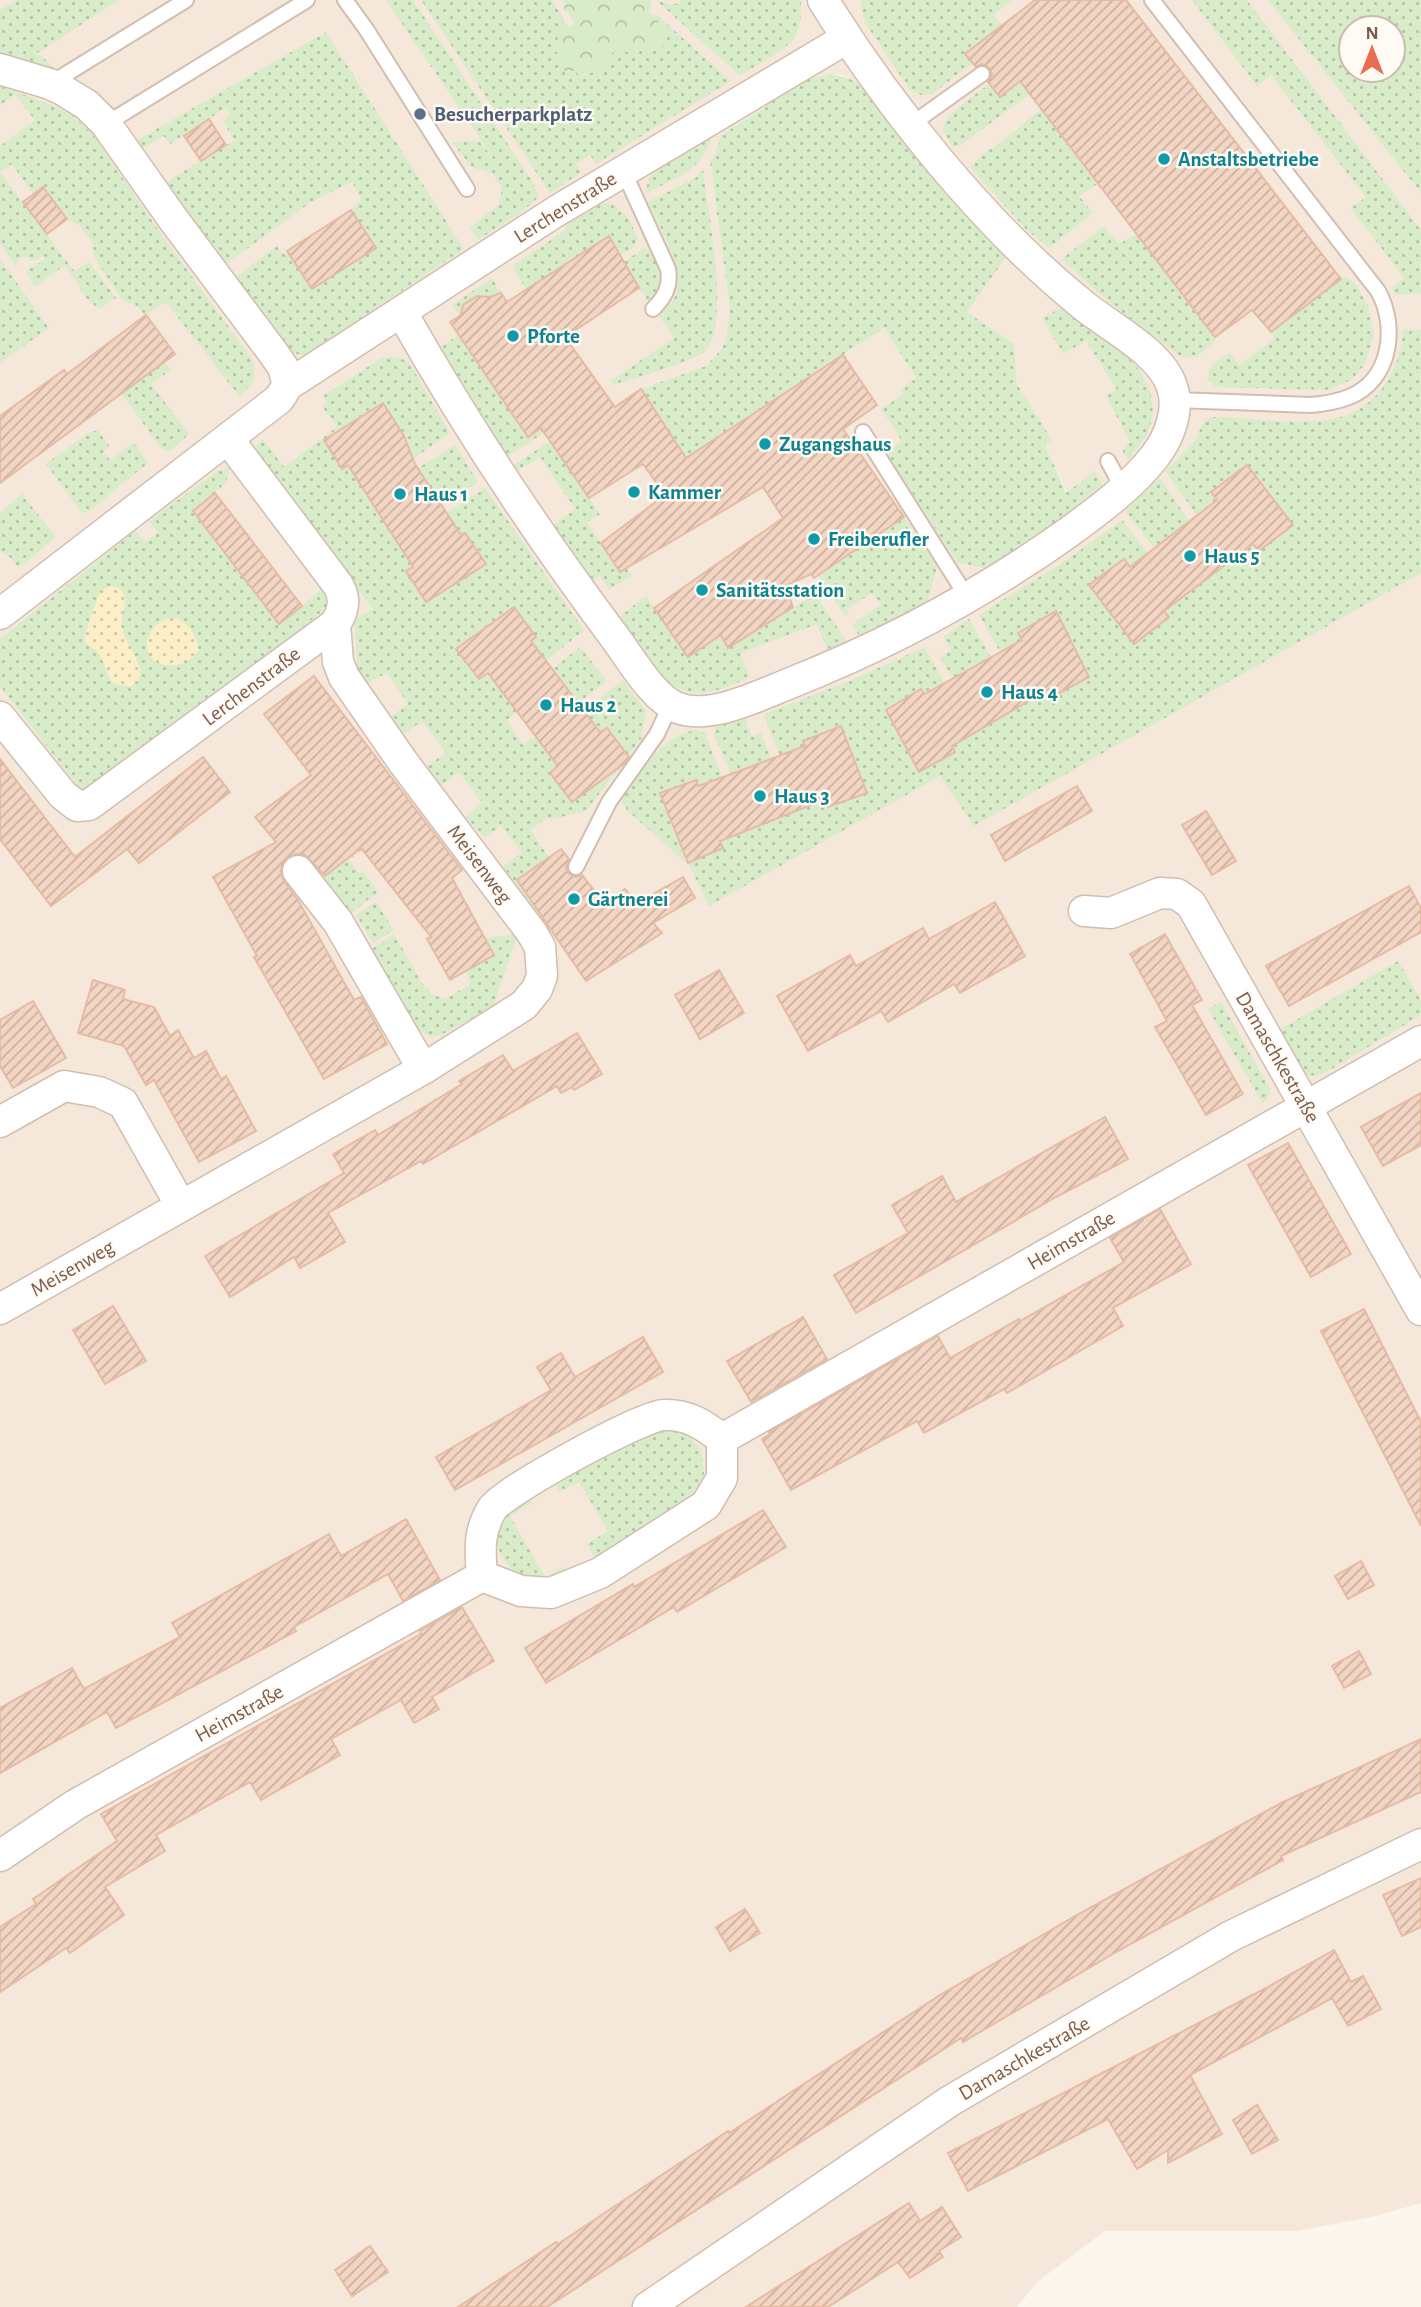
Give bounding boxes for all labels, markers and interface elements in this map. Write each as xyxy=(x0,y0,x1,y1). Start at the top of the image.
north arrow xyxy=(1337,14,1407,84)
text: N xyxy=(1365,24,1379,43)
place label: Besucherparkplatz xyxy=(434,104,592,125)
marker: Besucherparkplatz xyxy=(412,106,428,122)
place label: Anstaltsbetriebe xyxy=(1178,149,1319,170)
marker: Anstaltsbetriebe xyxy=(1156,151,1172,167)
street label: Lerchenstraße xyxy=(510,168,620,247)
place label: Pforte xyxy=(527,326,580,347)
marker: Pforte xyxy=(505,328,521,344)
place label: Zugangshaus xyxy=(779,434,891,455)
marker: Zugangshaus xyxy=(757,436,773,452)
place label: Kammer xyxy=(648,482,722,503)
place label: Haus 1 xyxy=(414,484,468,505)
marker: Kammer xyxy=(626,484,642,500)
marker: Haus 1 xyxy=(392,486,408,502)
place label: Freiberufler xyxy=(828,529,930,550)
marker: Freiberufler xyxy=(806,531,822,547)
place label: Haus 5 xyxy=(1204,546,1260,567)
marker: Haus 5 xyxy=(1182,548,1198,564)
place label: Sanitätsstation xyxy=(716,580,844,601)
marker: Sanitätsstation xyxy=(694,582,710,598)
street label: Lerchenstraße xyxy=(198,643,304,730)
place label: Haus 4 xyxy=(1001,682,1058,703)
marker: Haus 4 xyxy=(979,684,995,700)
place label: Haus 2 xyxy=(560,695,617,716)
marker: Haus 2 xyxy=(538,697,554,713)
place label: Haus 3 xyxy=(774,786,830,807)
marker: Haus 3 xyxy=(752,788,768,804)
street label: Meisenweg xyxy=(443,821,516,908)
place label: Gärtnerei xyxy=(588,889,669,910)
marker: Gärtnerei xyxy=(566,891,582,907)
street label: Damaschkestraße xyxy=(1232,988,1323,1126)
street label: Heimstraße xyxy=(1024,1207,1119,1274)
street label: Meisenweg xyxy=(27,1236,118,1301)
street label: Heimstraße xyxy=(191,1681,287,1746)
street label: Damaschkestraße xyxy=(955,2013,1093,2104)

